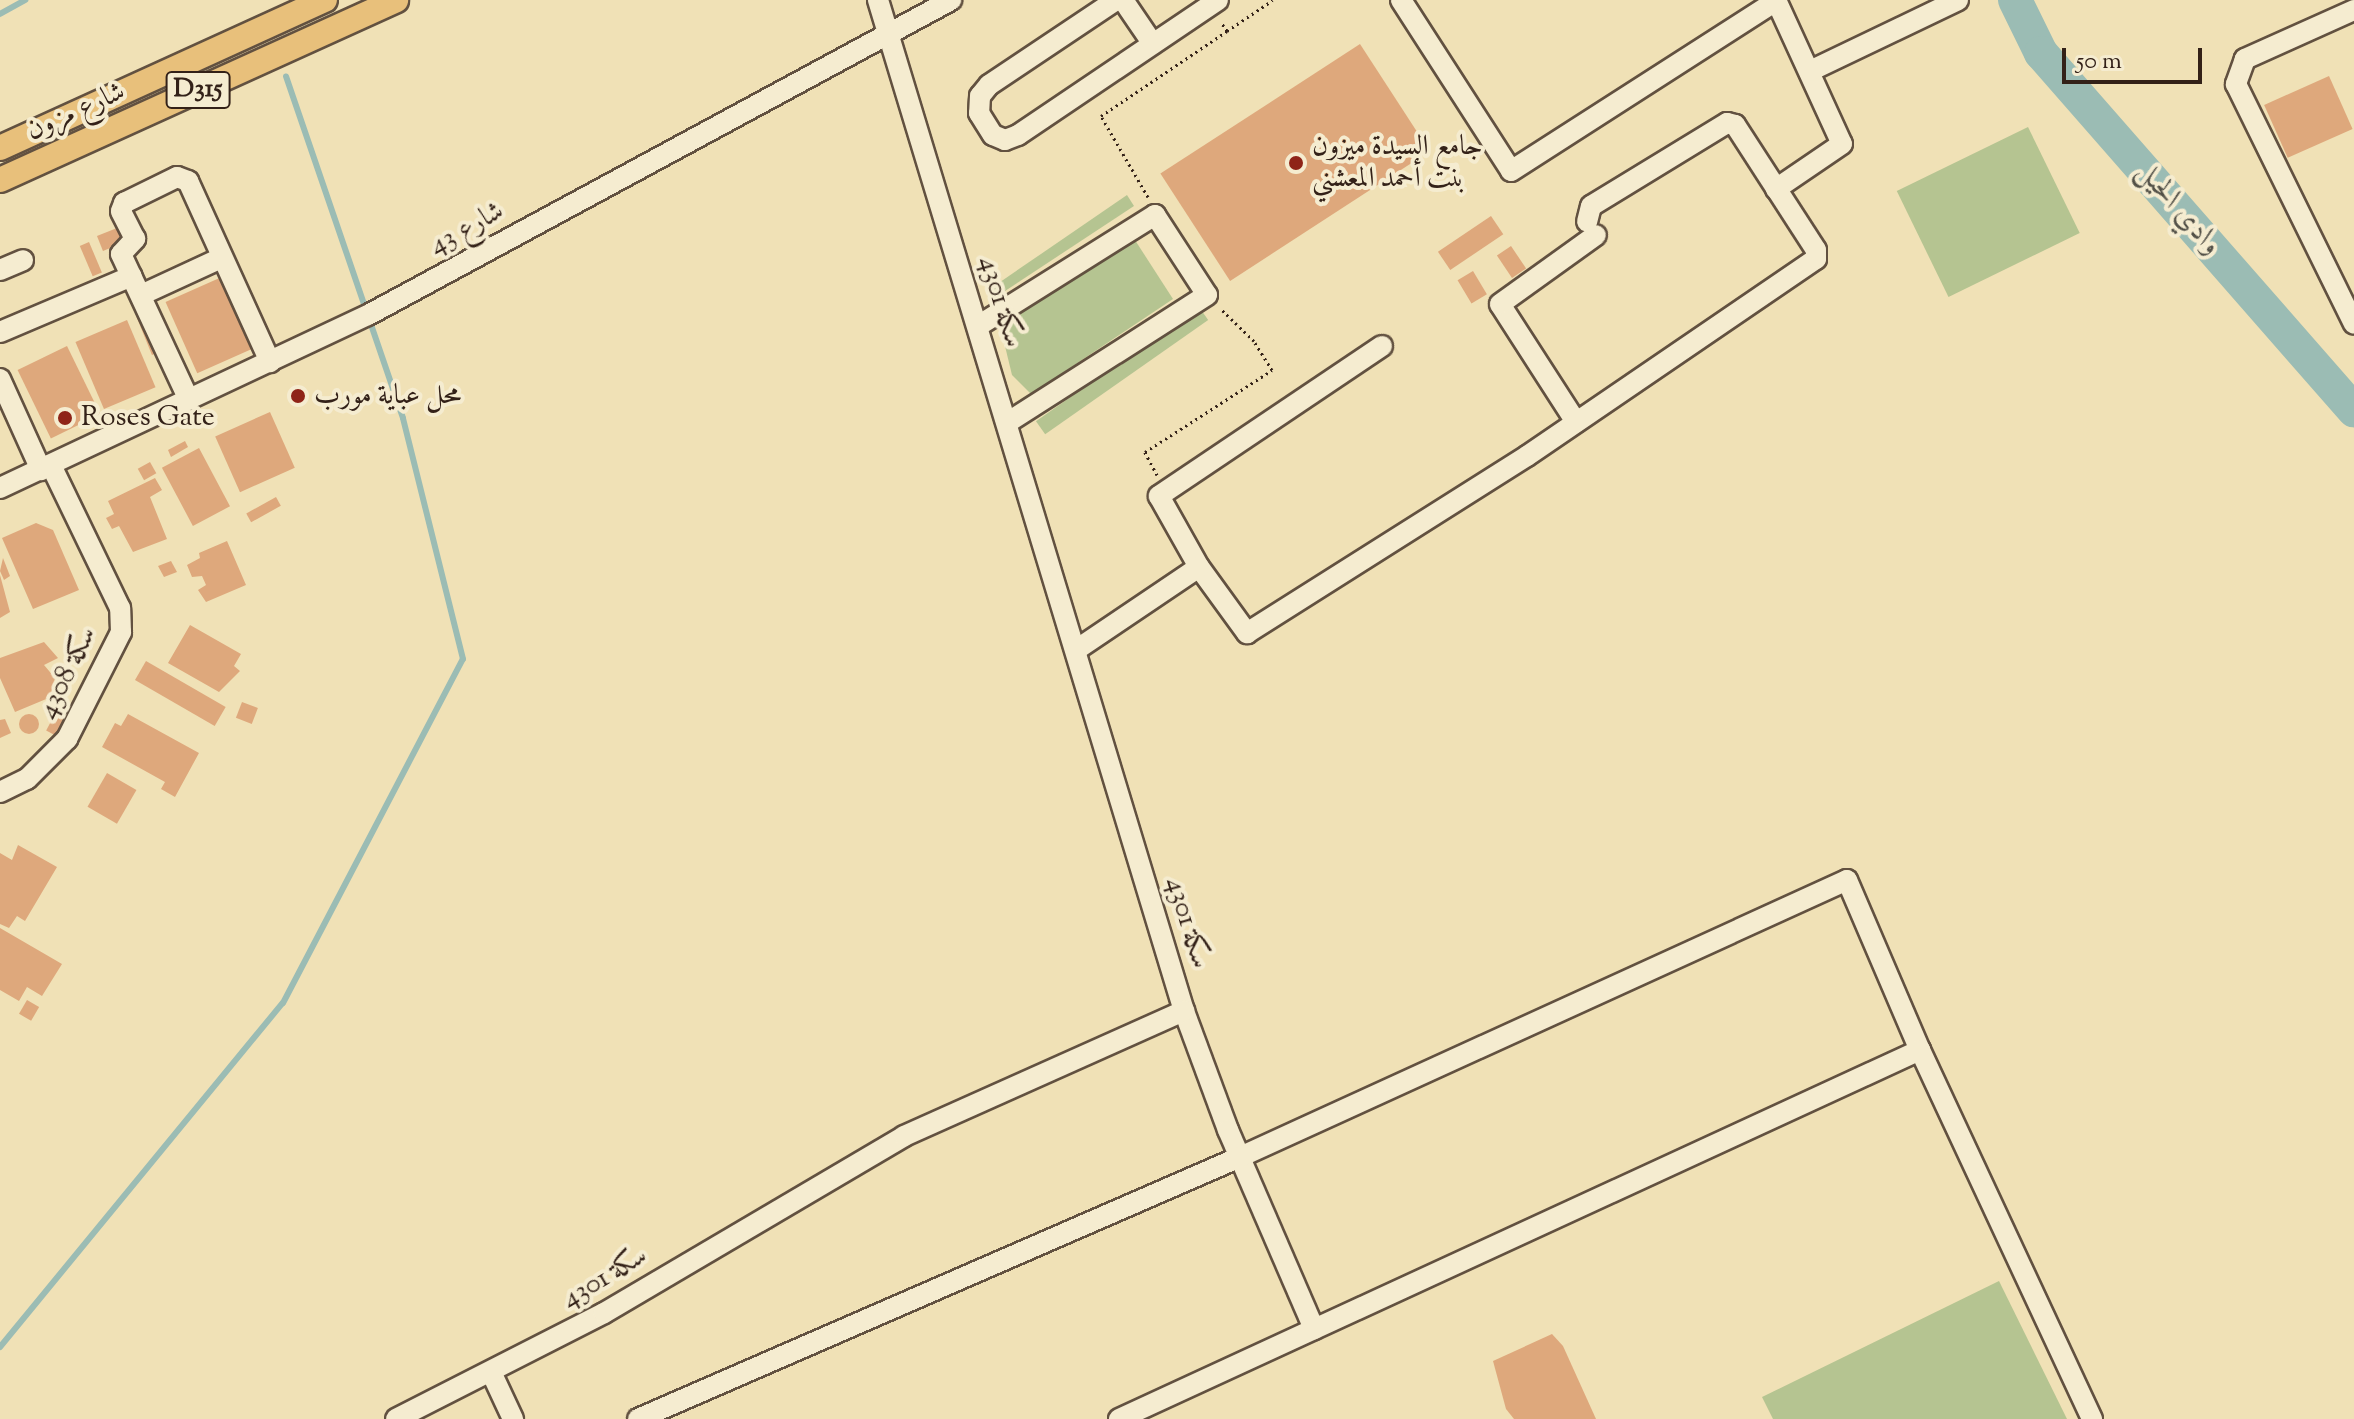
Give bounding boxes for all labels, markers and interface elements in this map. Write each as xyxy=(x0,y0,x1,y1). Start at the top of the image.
scale bar xyxy=(2066,32,2206,82)
text: 50 m xyxy=(2076,45,2122,79)
road number: D315 xyxy=(164,68,232,112)
street label: شارع مزون xyxy=(21,75,131,149)
place label: جامع السيدة ميزون بنت أحمد المعشني xyxy=(1312,130,1483,196)
marker: جامع السيدة ميزون بنت أحمد المعشني xyxy=(1287,154,1305,172)
water label: وادي الحيل xyxy=(2127,154,2229,264)
street label: شارع 43 xyxy=(424,195,510,263)
street label: سكة 4301 xyxy=(970,252,1030,352)
place label: محل عباية مورب xyxy=(314,379,461,413)
marker: محل عباية مورب xyxy=(289,387,307,405)
place label: Roses Gate xyxy=(81,401,215,435)
marker: Roses Gate xyxy=(56,409,74,427)
street label: سكة 4308 xyxy=(31,621,105,725)
street label: سكة 4301 xyxy=(1157,873,1217,973)
street label: سكة 4301 xyxy=(556,1240,654,1316)

